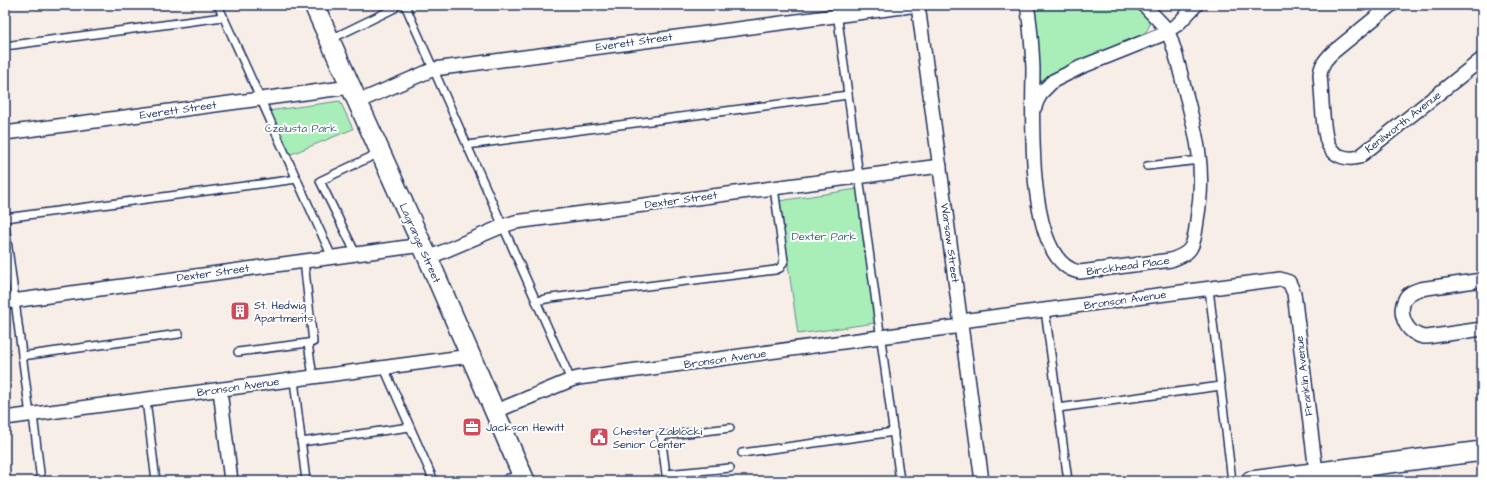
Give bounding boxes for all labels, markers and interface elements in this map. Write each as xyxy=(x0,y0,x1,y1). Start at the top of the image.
street label: Everett Street xyxy=(595,29,674,55)
street label: Kenilworth Avenue xyxy=(1362,88,1444,156)
street label: Everett Street xyxy=(139,97,218,123)
park label: Czelusta Park xyxy=(265,121,337,136)
street label: Dexter Street xyxy=(644,187,719,213)
street label: Lagrange Street xyxy=(395,201,445,286)
street label: Warsaw Street xyxy=(937,202,963,284)
park label: Dexter Park xyxy=(792,229,857,244)
street label: Birckhead Place xyxy=(1086,253,1170,279)
street label: Dexter Street xyxy=(176,260,251,286)
street label: Bronson Avenue xyxy=(1083,287,1167,313)
place label: St. Hedwig Apartments xyxy=(254,298,314,326)
building icon: St. Hedwig Apartments xyxy=(229,300,251,322)
street label: Franklin Avenue xyxy=(1292,335,1316,417)
street label: Bronson Avenue xyxy=(683,346,767,372)
street label: Bronson Avenue xyxy=(196,374,280,400)
office icon: Jackson Hewitt xyxy=(461,416,483,438)
place label: Jackson Hewitt xyxy=(486,420,565,435)
place label: Chester Zablocki Senior Center xyxy=(613,424,703,452)
public building icon: Chester Zablocki Senior Center xyxy=(588,426,610,448)

